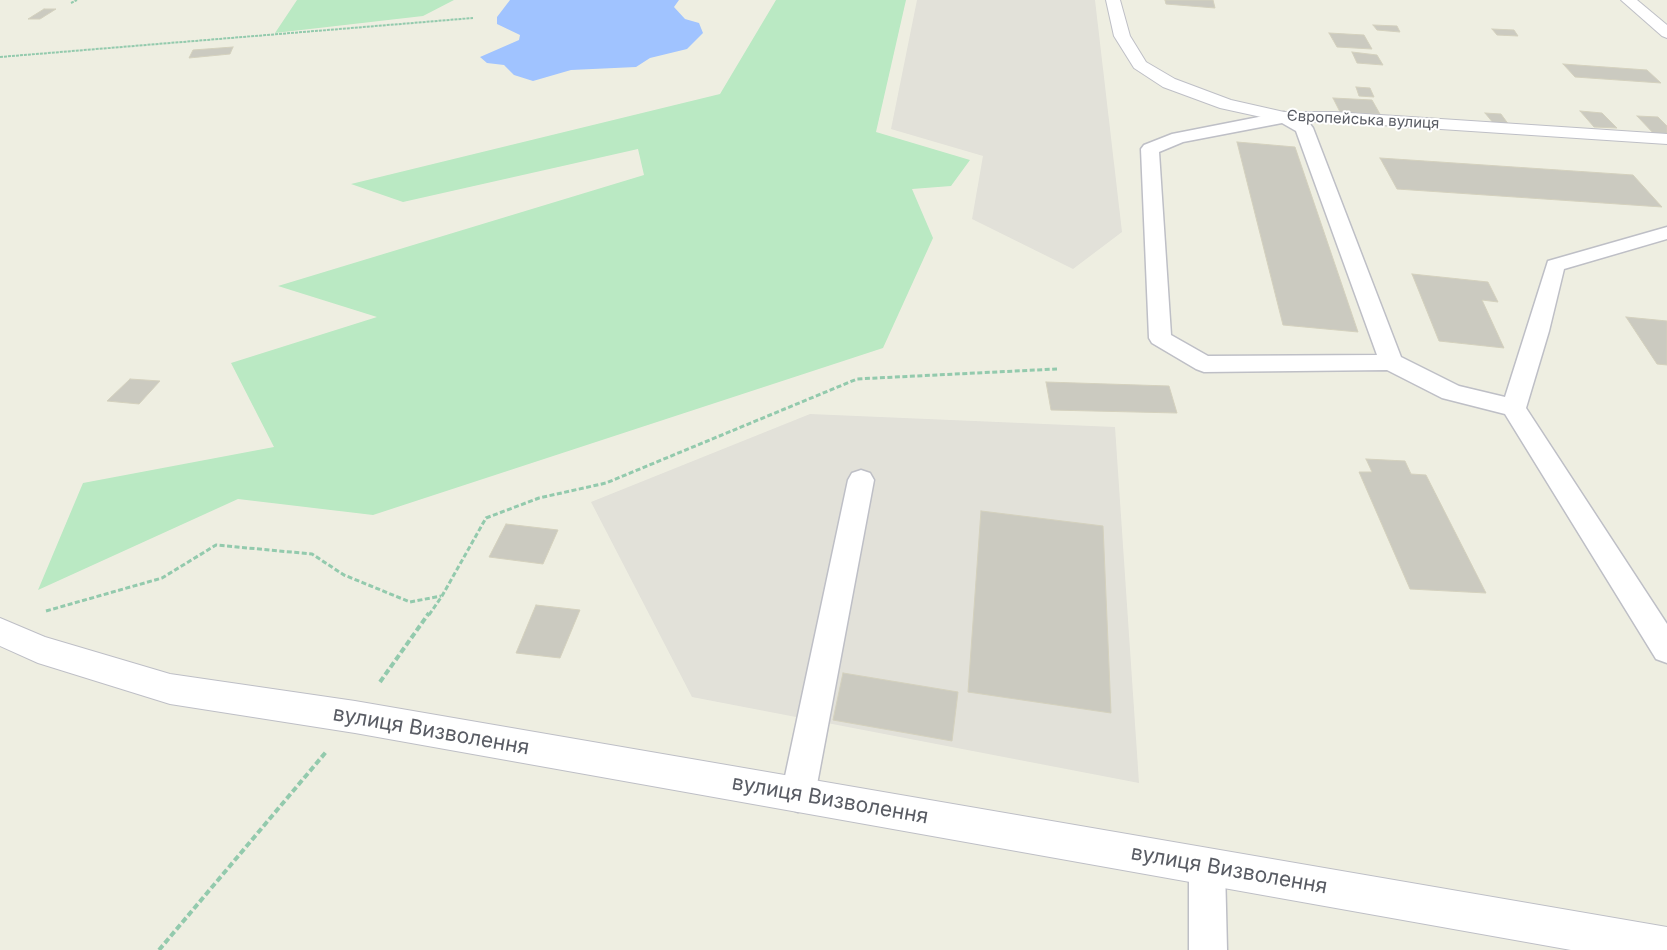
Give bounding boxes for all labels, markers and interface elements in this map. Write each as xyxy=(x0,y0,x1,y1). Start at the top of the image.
street label: Європейська вулиця xyxy=(1286,107,1440,133)
street label: вулиця Визволення xyxy=(331,701,531,761)
street label: вулиця Визволення xyxy=(730,770,930,830)
street label: вулиця Визволення xyxy=(1129,840,1329,900)

